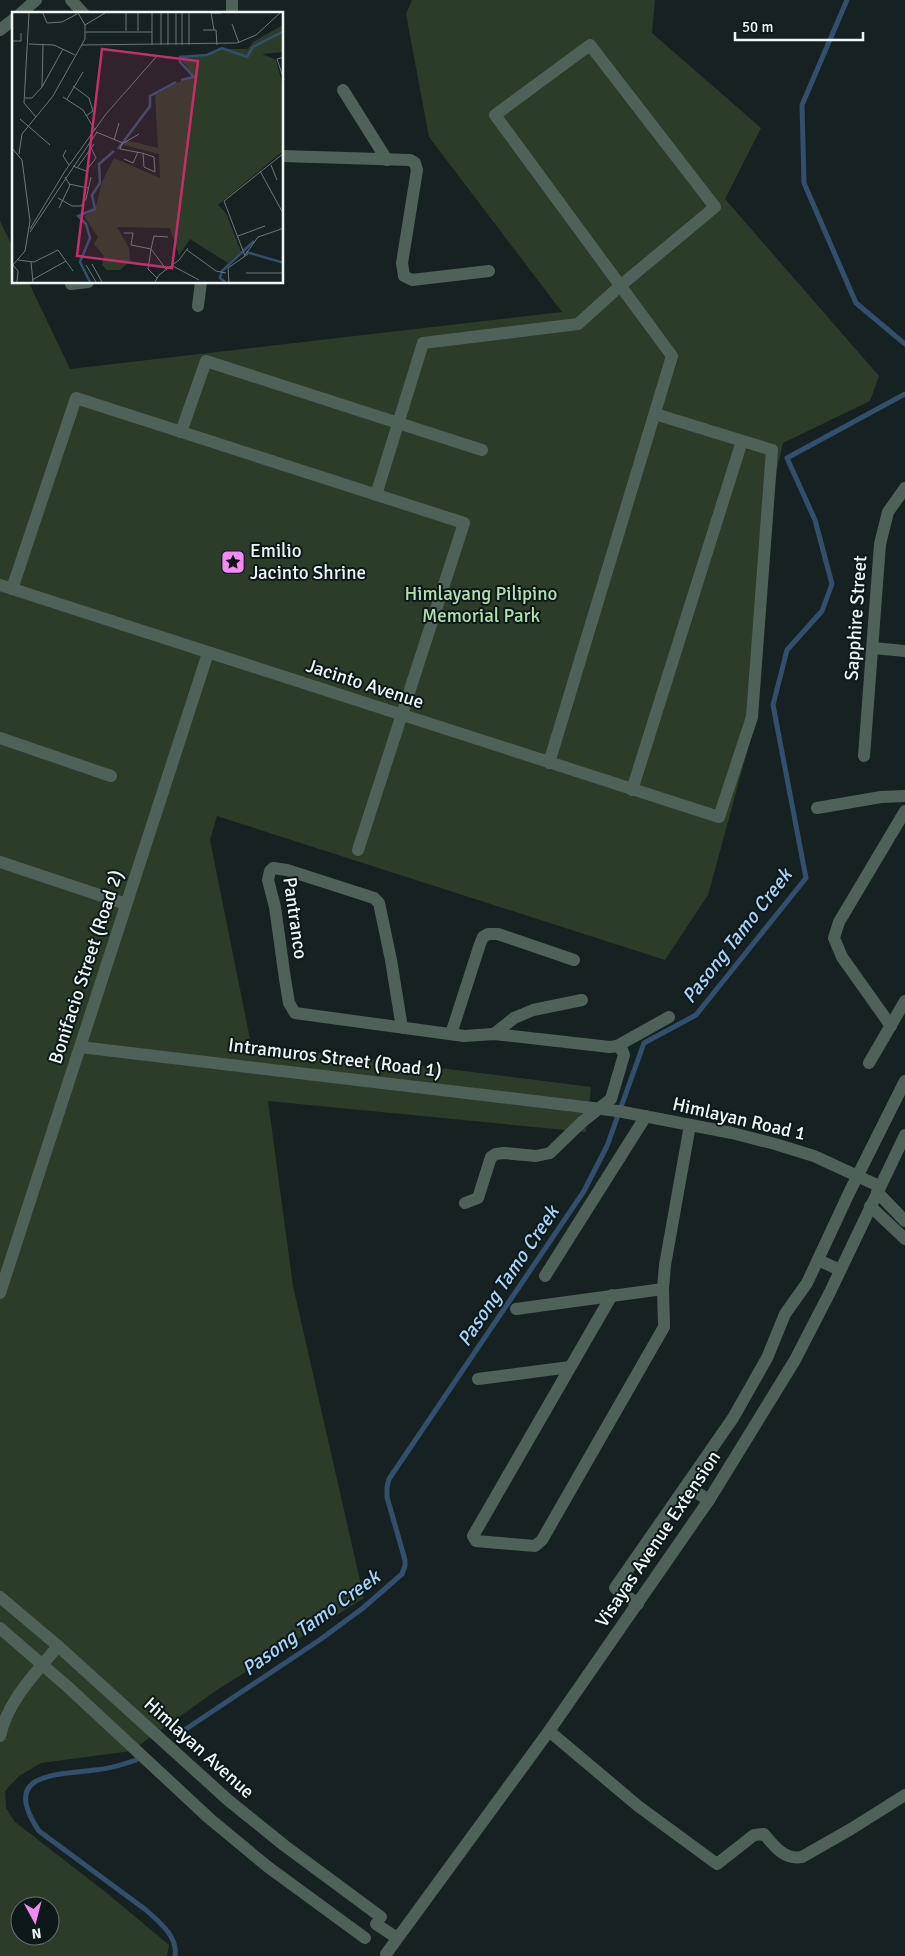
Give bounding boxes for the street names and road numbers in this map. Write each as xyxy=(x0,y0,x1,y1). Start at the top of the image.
street label: Sapphire Street xyxy=(840,554,872,682)
street label: Jacinto Avenue xyxy=(303,654,427,714)
street label: Bonifacio Street (Road 2) xyxy=(43,867,129,1067)
street label: Pantranco xyxy=(277,875,313,961)
street label: Intramuros Street (Road 1) xyxy=(227,1033,443,1083)
street label: Himlayan Road 1 xyxy=(670,1092,808,1146)
street label: Visayas Avenue Extension xyxy=(590,1446,726,1632)
street label: Himlayan Avenue xyxy=(139,1692,259,1804)

